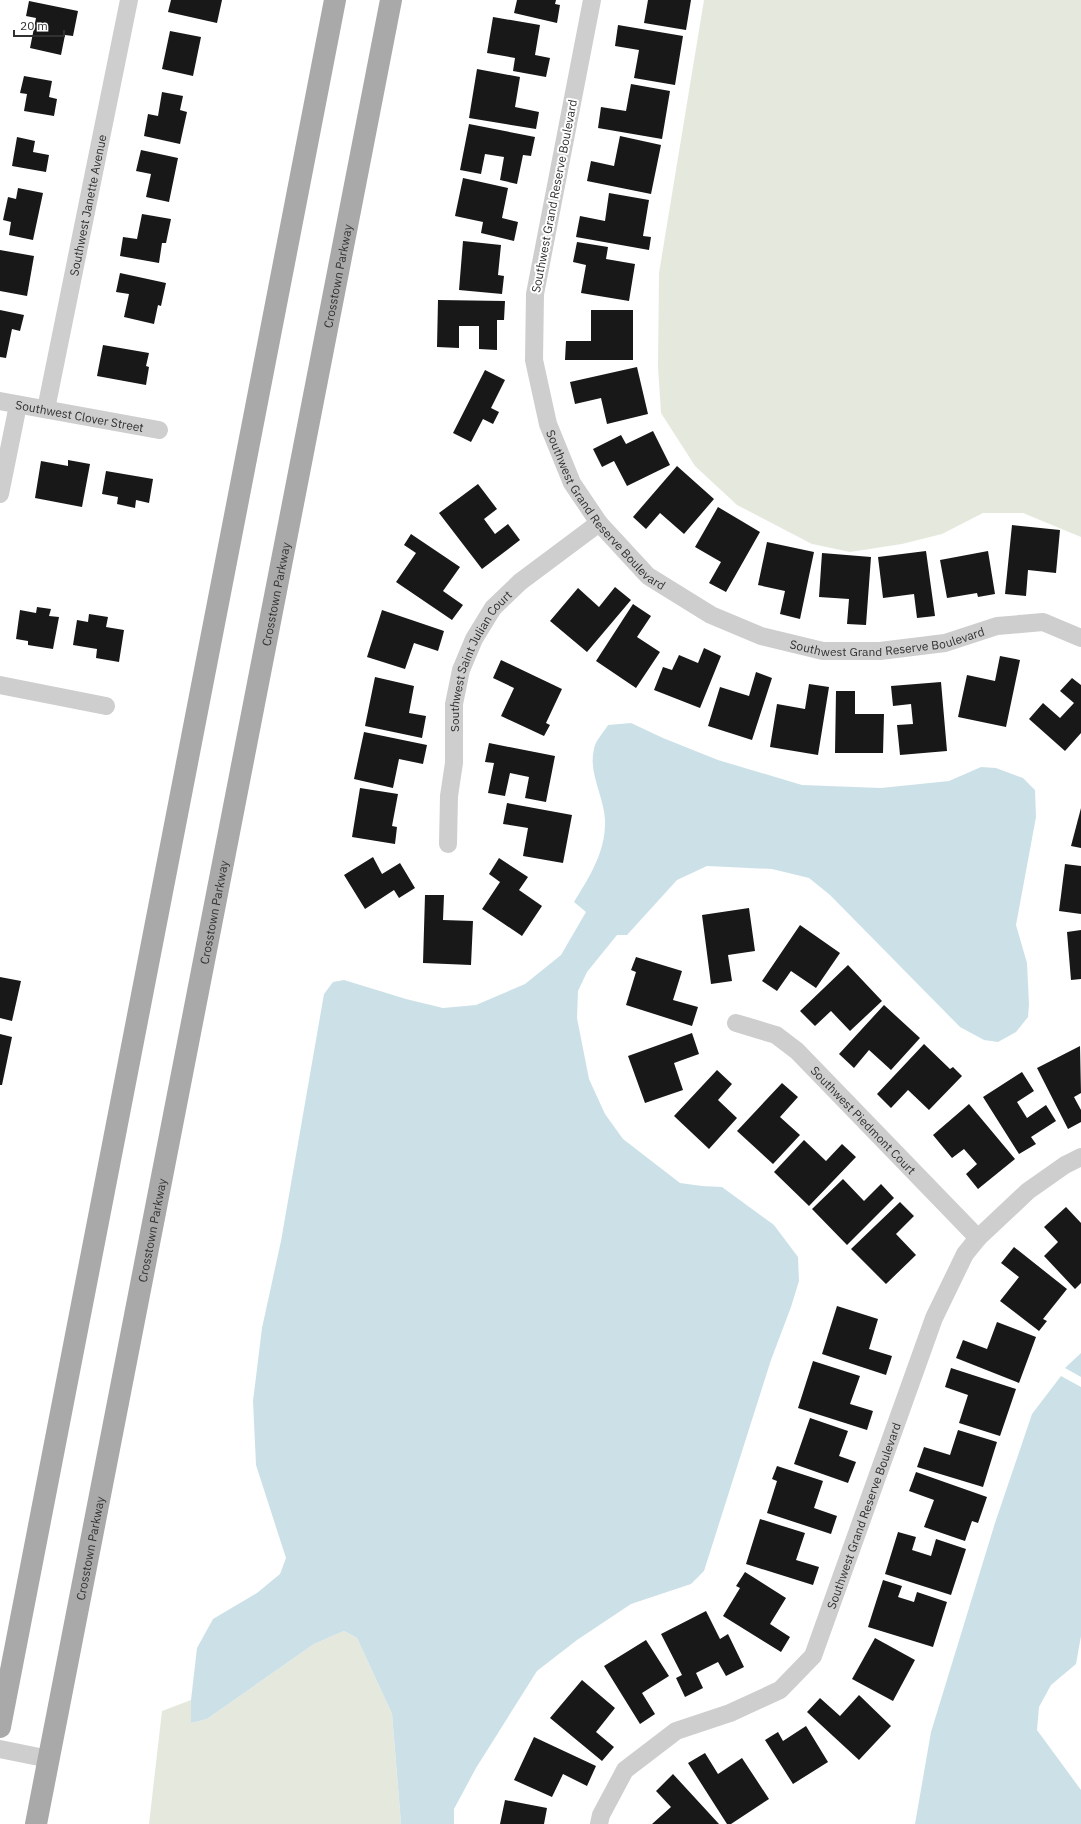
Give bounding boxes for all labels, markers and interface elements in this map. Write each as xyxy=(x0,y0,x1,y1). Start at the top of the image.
scale bar xyxy=(14,12,64,38)
text: 20 m xyxy=(20,18,48,33)
street label: Southwest Grand Reserve Boulevard xyxy=(528,98,580,294)
street label: Southwest Janette Avenue xyxy=(66,133,109,277)
street label: Crosstown Parkway xyxy=(320,223,355,329)
street label: Southwest Clover Street xyxy=(14,396,145,435)
street label: Southwest Grand Reserve Boulevard xyxy=(544,427,668,593)
street label: Crosstown Parkway xyxy=(258,541,293,647)
street label: Southwest Saint Julian Court xyxy=(446,587,515,732)
street label: Southwest Grand Reserve Boulevard xyxy=(788,623,986,659)
street label: Crosstown Parkway xyxy=(196,859,231,965)
street label: Southwest Piedmont Court xyxy=(808,1063,919,1177)
street label: Crosstown Parkway xyxy=(134,1177,169,1283)
street label: Southwest Grand Reserve Boulevard xyxy=(823,1420,904,1611)
street label: Crosstown Parkway xyxy=(72,1495,107,1601)

